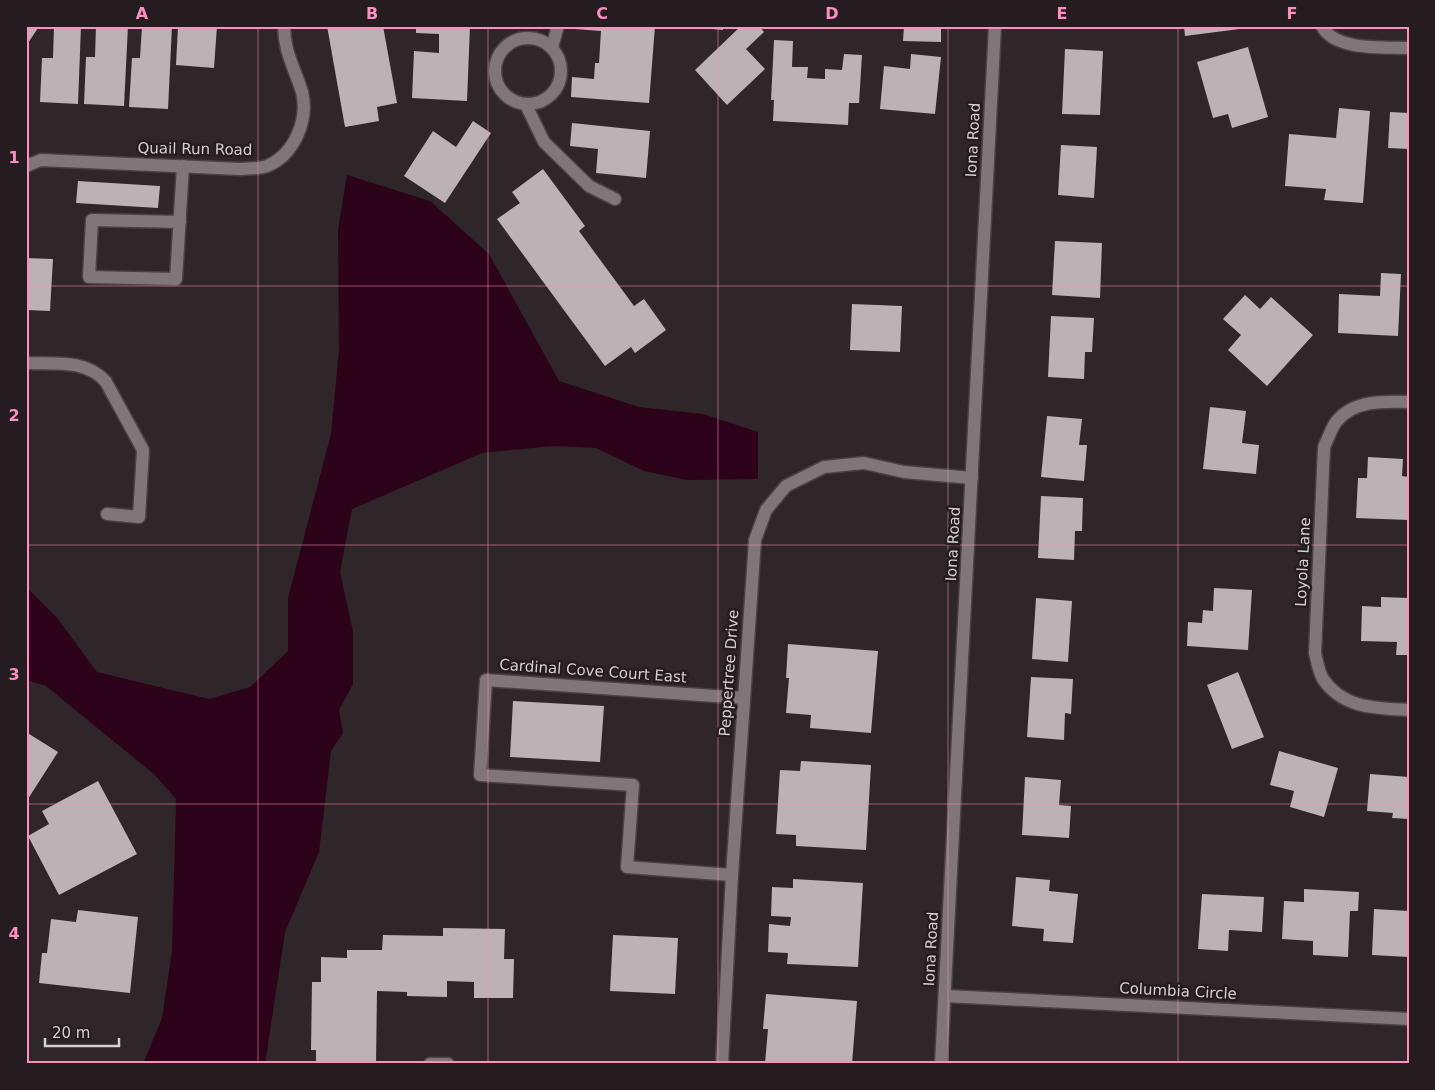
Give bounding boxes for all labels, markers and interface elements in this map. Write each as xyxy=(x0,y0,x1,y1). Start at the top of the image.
text: A xyxy=(136,4,149,23)
text: B xyxy=(366,4,378,23)
text: C xyxy=(596,4,608,23)
text: D xyxy=(825,4,839,23)
text: E xyxy=(1057,4,1067,23)
text: F xyxy=(1287,4,1297,23)
street label: Iona Road xyxy=(962,102,984,178)
street label: Quail Run Road xyxy=(137,139,253,159)
text: 1 xyxy=(8,148,20,167)
text: 2 xyxy=(8,406,20,425)
street label: Iona Road xyxy=(942,506,964,582)
street label: Loyola Lane xyxy=(1292,517,1314,607)
street label: Peppertree Drive xyxy=(716,609,742,737)
street label: Cardinal Cove Court East xyxy=(499,655,687,687)
text: 3 xyxy=(8,665,20,684)
street label: Iona Road xyxy=(920,911,942,987)
text: 4 xyxy=(8,924,20,943)
street label: Columbia Circle xyxy=(1119,979,1237,1003)
scale bar xyxy=(45,1015,119,1047)
text: 20 m xyxy=(52,1024,90,1042)

